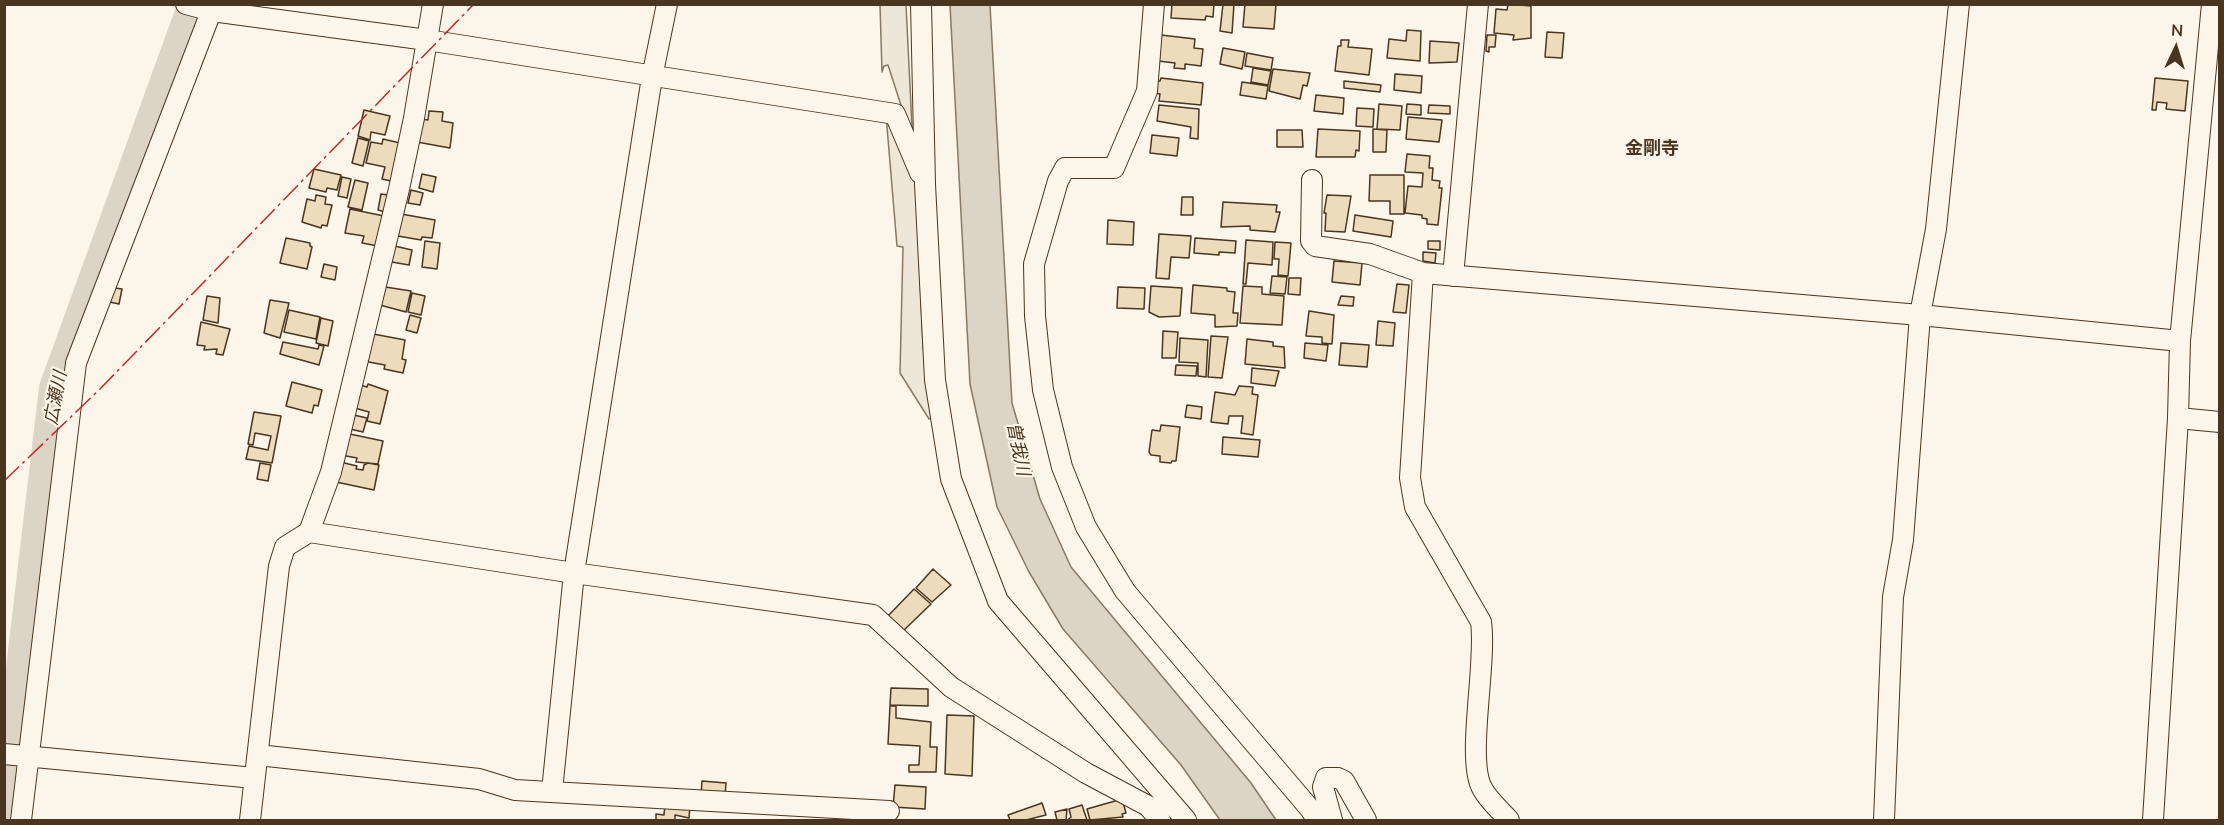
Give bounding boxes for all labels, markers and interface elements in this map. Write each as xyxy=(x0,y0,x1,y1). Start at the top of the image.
north arrow xyxy=(2146,18,2206,78)
text: N xyxy=(2171,20,2184,40)
district label: 金剛寺 xyxy=(1625,138,1679,160)
water label: 広瀬川 xyxy=(40,369,72,427)
water label: 曽我川 xyxy=(1002,420,1034,478)

